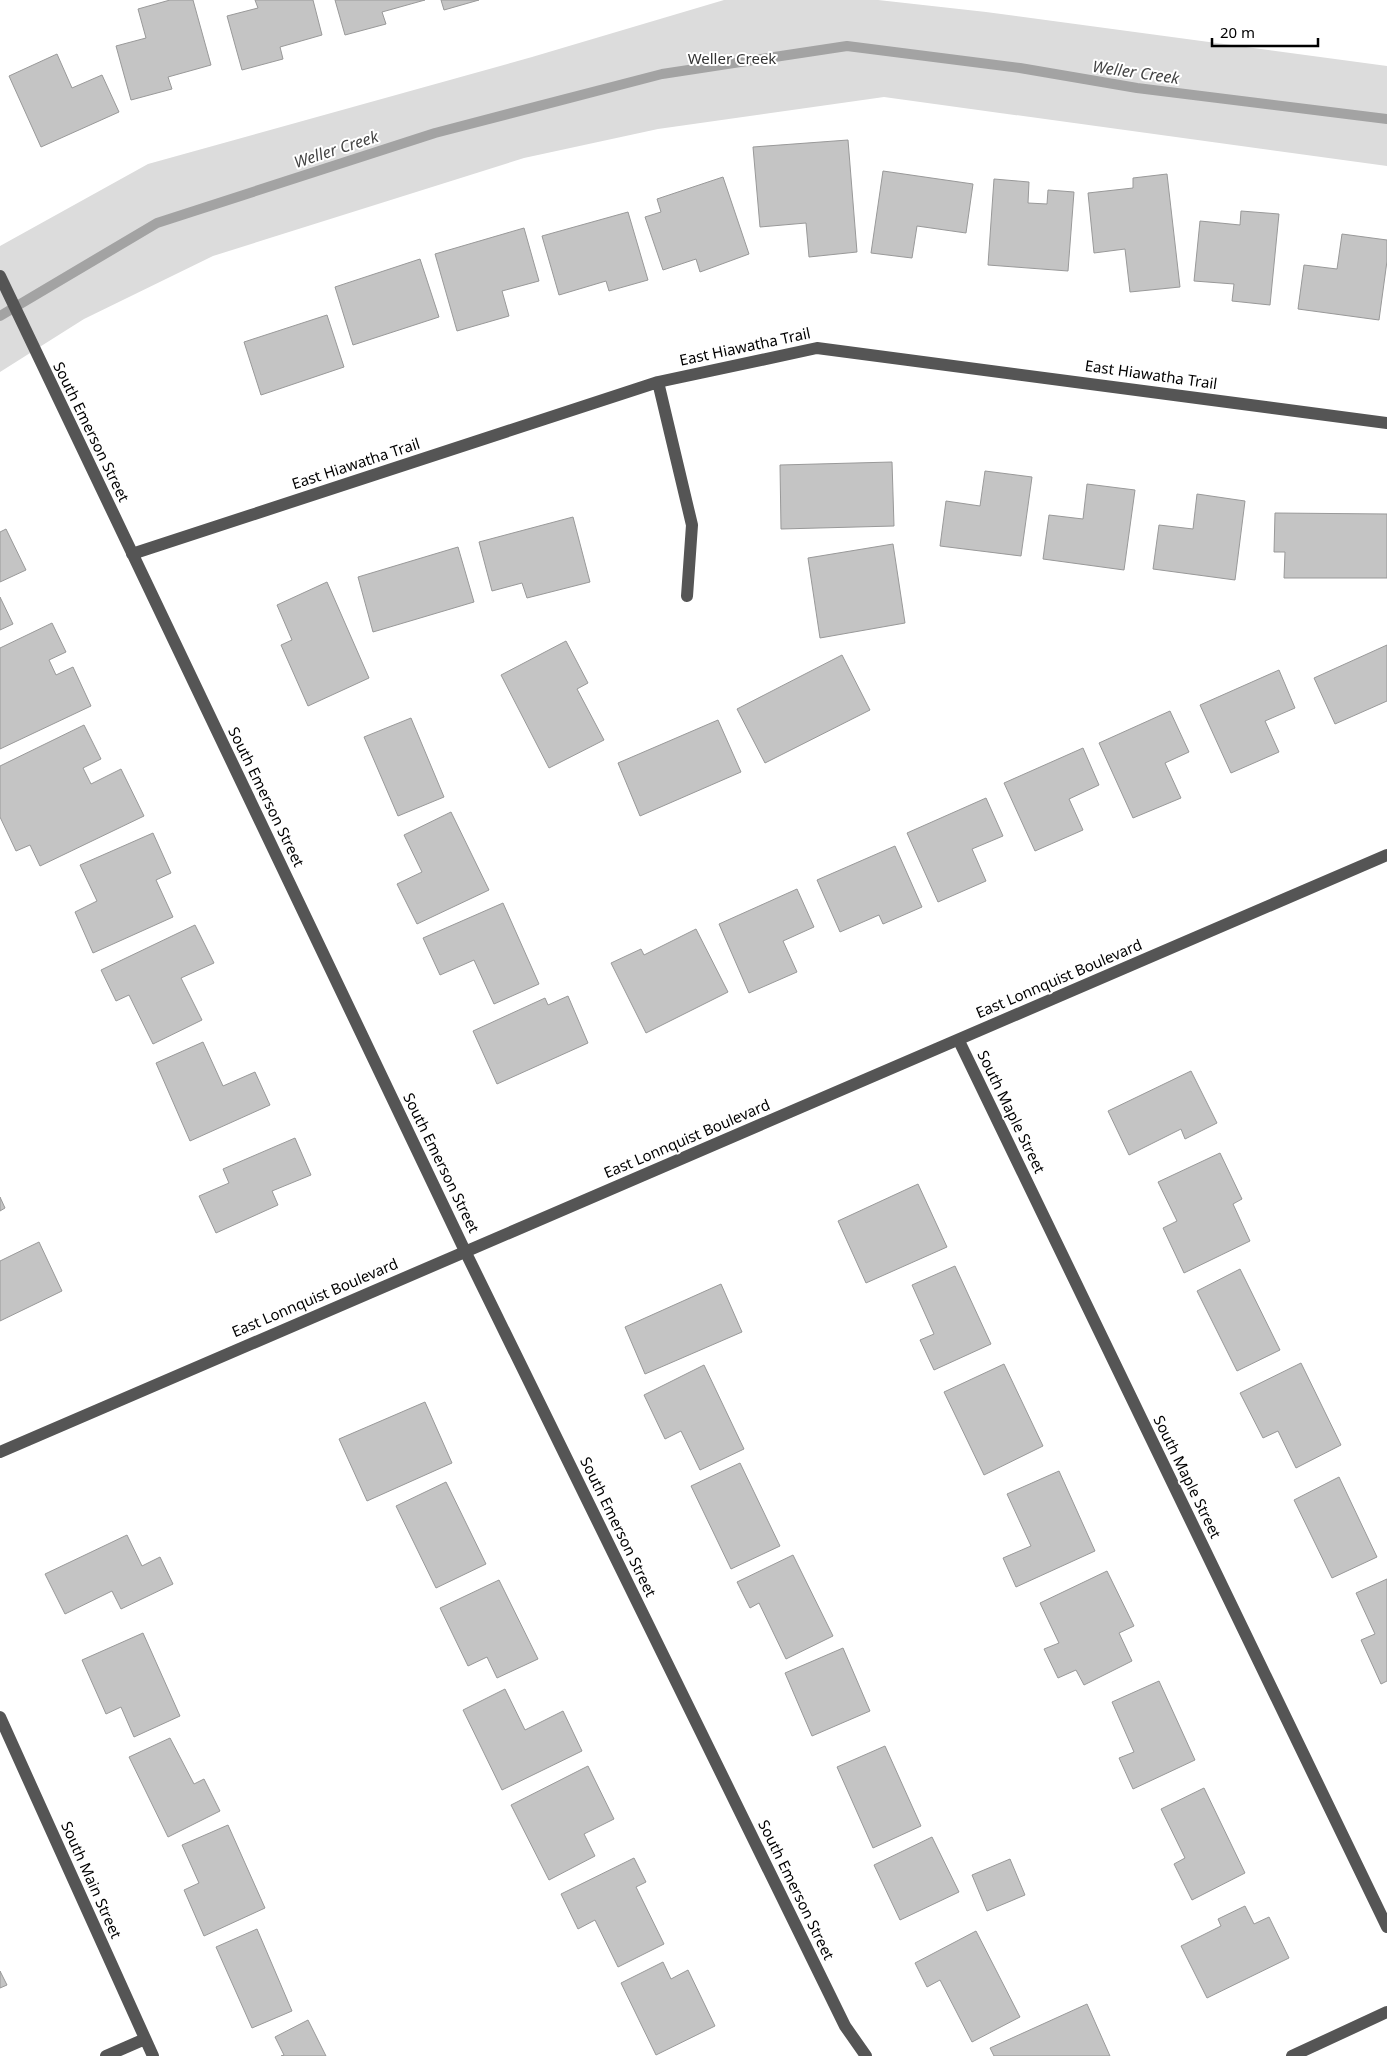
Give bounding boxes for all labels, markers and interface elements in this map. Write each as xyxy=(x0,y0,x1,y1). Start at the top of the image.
scale bar xyxy=(1212,15,1318,47)
text: 20 m xyxy=(1220,22,1255,42)
park label: Weller Creek xyxy=(688,48,776,68)
water label: Weller Creek xyxy=(1091,55,1182,89)
water label: Weller Creek xyxy=(291,125,382,173)
street label: East Hiawatha Trail xyxy=(677,322,812,370)
street label: East Hiawatha Trail xyxy=(1084,355,1219,393)
street label: South Emerson Street xyxy=(49,358,135,505)
street label: East Hiawatha Trail xyxy=(289,433,422,493)
street label: South Emerson Street xyxy=(224,723,310,870)
street label: East Lonnquist Boulevard xyxy=(972,934,1145,1022)
street label: South Maple Street xyxy=(973,1047,1051,1177)
street label: South Emerson Street xyxy=(399,1089,485,1236)
street label: East Lonnquist Boulevard xyxy=(600,1094,773,1182)
street label: East Lonnquist Boulevard xyxy=(228,1253,401,1341)
street label: South Maple Street xyxy=(1149,1412,1227,1542)
street label: South Emerson Street xyxy=(576,1453,662,1600)
street label: South Emerson Street xyxy=(754,1816,840,1963)
street label: South Main Street xyxy=(57,1818,127,1942)

